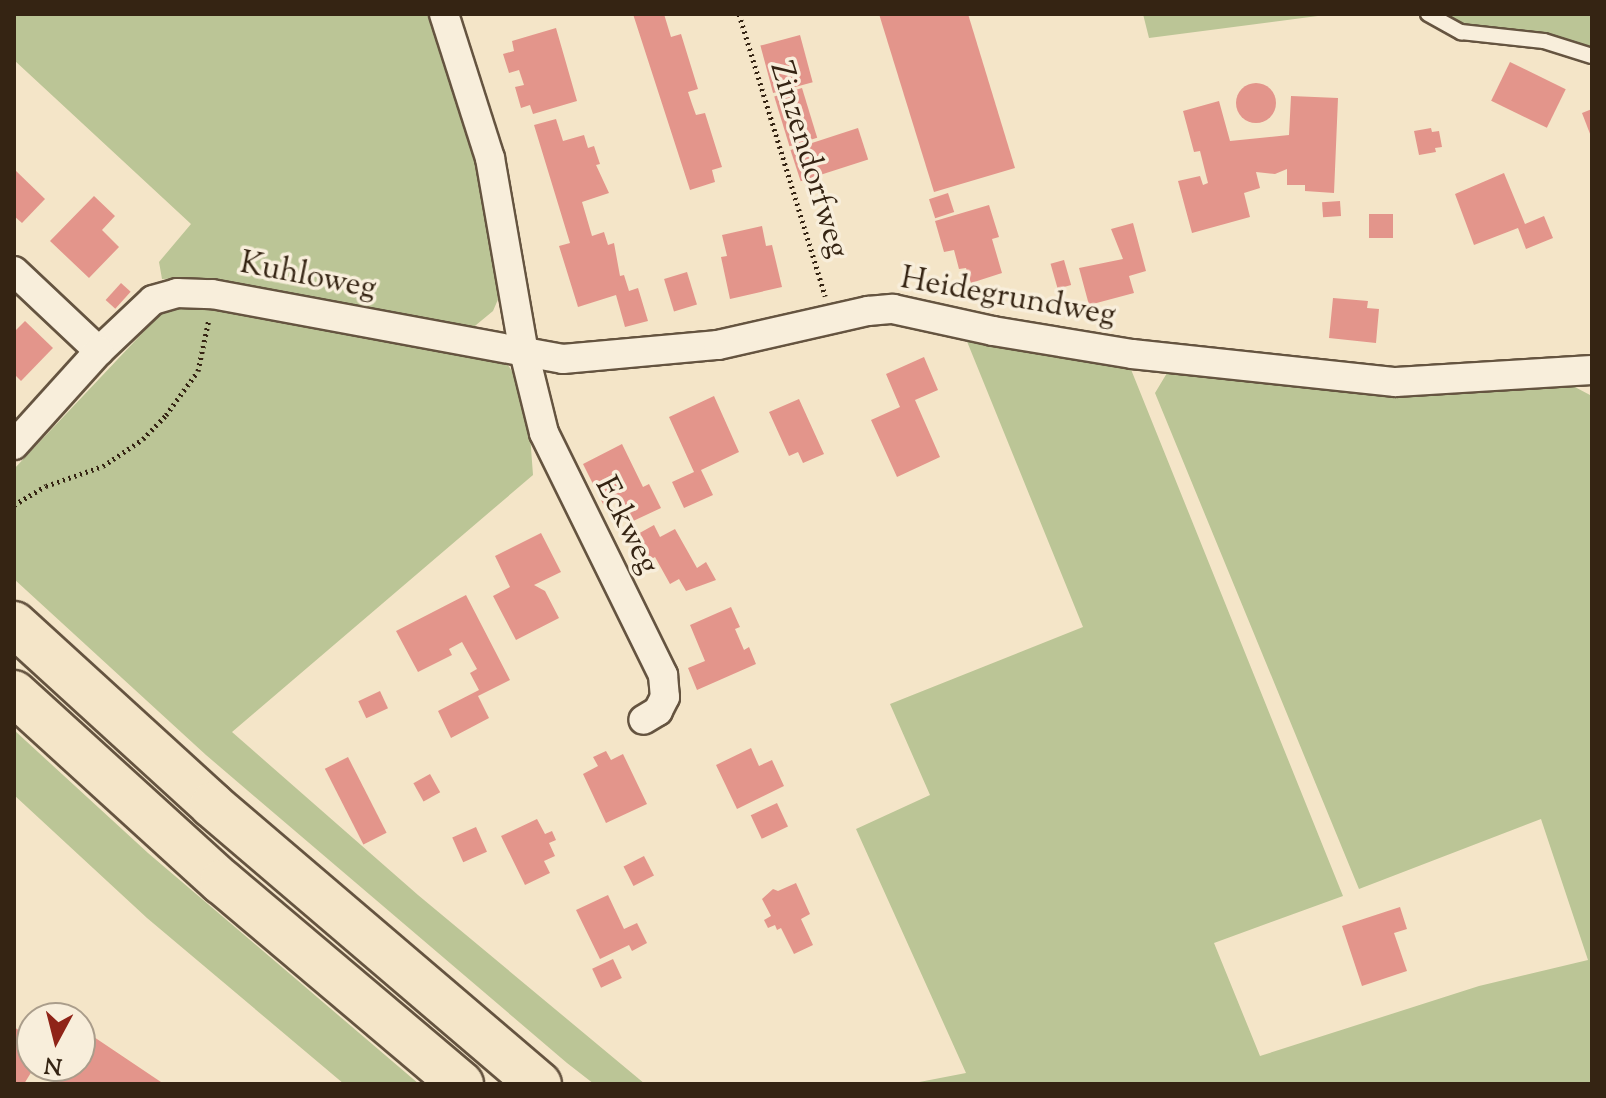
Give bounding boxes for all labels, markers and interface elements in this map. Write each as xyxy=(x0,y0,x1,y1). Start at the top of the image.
street label: Zinzendorfweg xyxy=(760,57,856,263)
street label: Kuhloweg xyxy=(237,245,379,309)
street label: Heidegrundweg xyxy=(897,260,1119,336)
street label: Eckweg xyxy=(585,471,667,581)
north arrow xyxy=(16,1002,96,1082)
text: N xyxy=(43,1047,64,1081)

